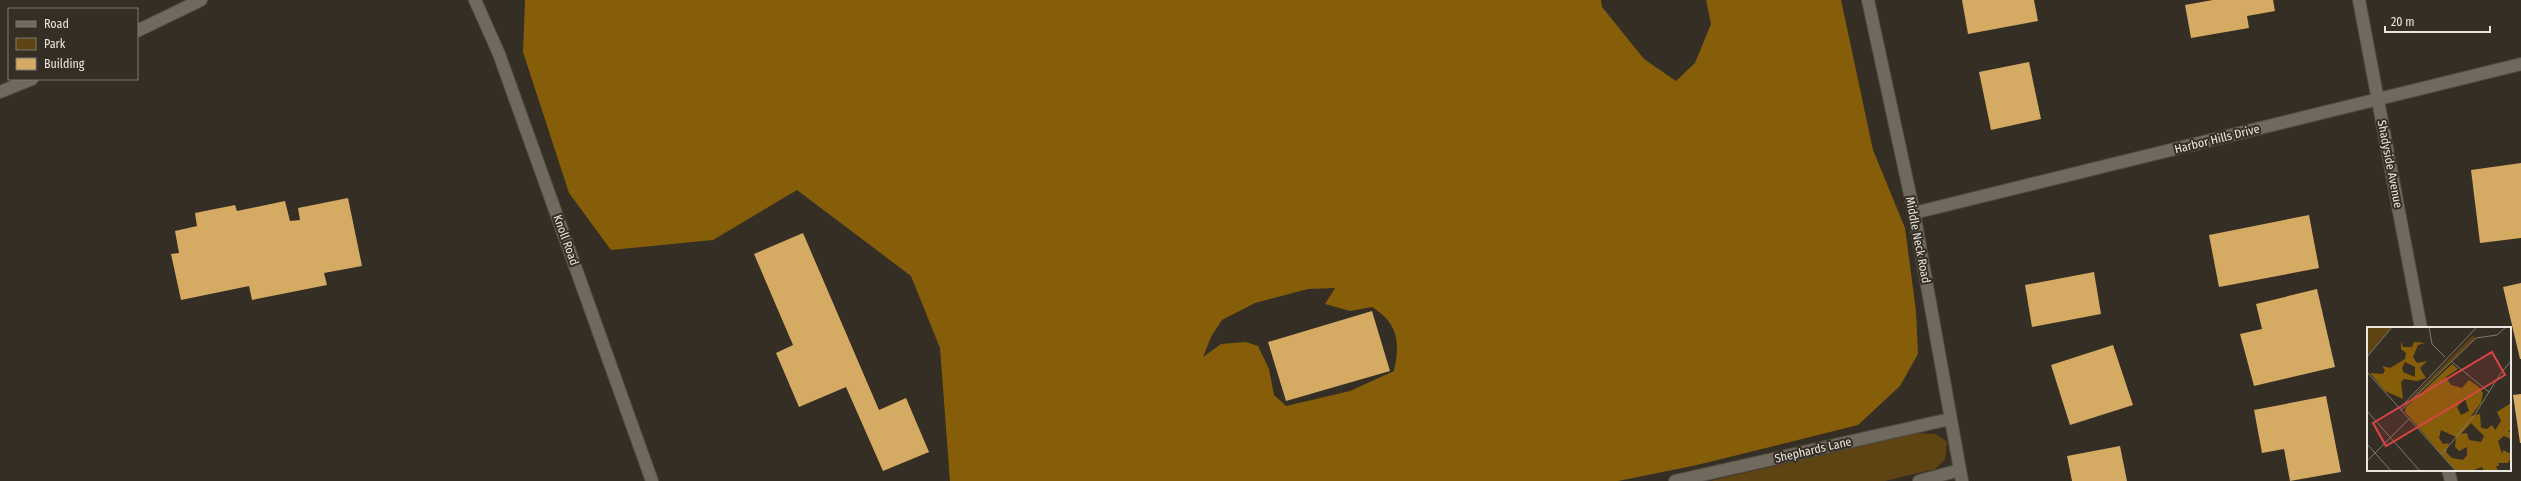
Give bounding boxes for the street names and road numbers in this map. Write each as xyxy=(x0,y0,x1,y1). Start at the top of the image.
street label: Shadyside Avenue xyxy=(2375,119,2405,209)
street label: Harbor Hills Drive xyxy=(2173,122,2261,156)
street label: Middle Neck Road xyxy=(1903,196,1933,284)
street label: Knoll Road xyxy=(550,213,582,267)
street label: Shephards Lane xyxy=(1773,434,1853,466)

